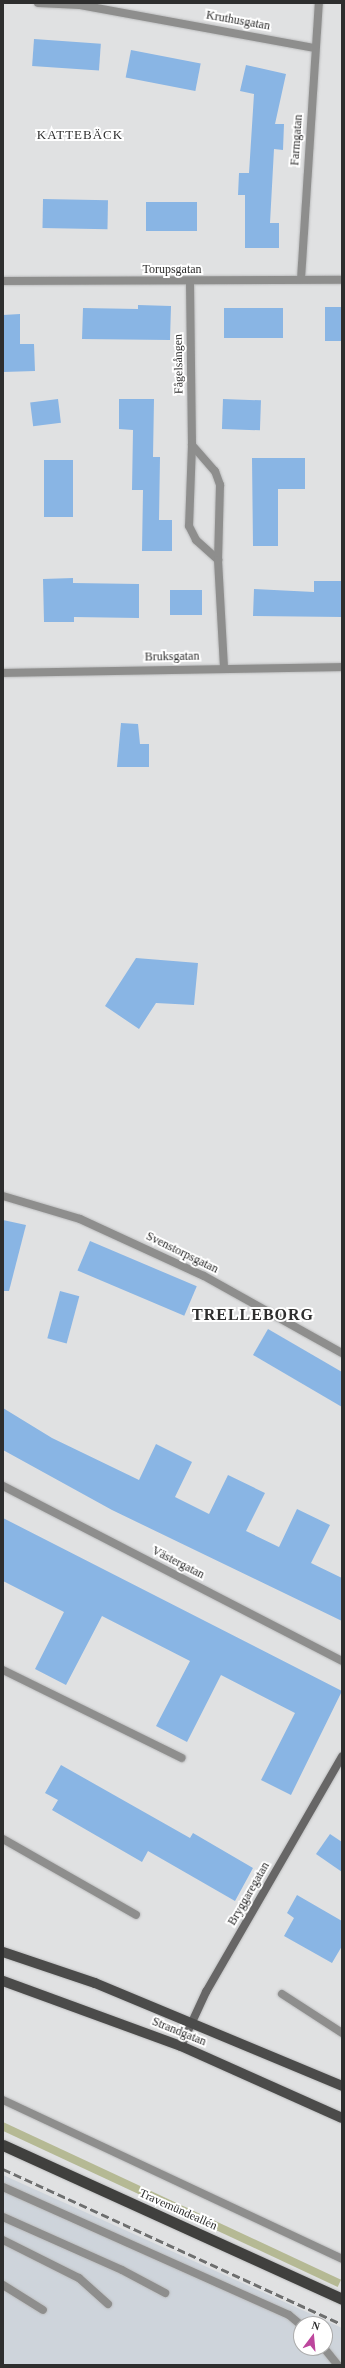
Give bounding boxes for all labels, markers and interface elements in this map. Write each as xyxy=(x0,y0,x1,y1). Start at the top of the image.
street label: Kruthusgatan xyxy=(205,8,271,34)
street label: Farmgatan xyxy=(288,114,306,166)
district label: KATTEBÄCK xyxy=(37,127,123,143)
street label: Torupsgatan xyxy=(142,263,202,277)
street label: Fågelsången xyxy=(171,334,187,394)
street label: Bruksgatan xyxy=(145,649,199,665)
street label: Svenstorpsgatan xyxy=(143,1229,221,1277)
district label: TRELLEBORG xyxy=(192,1305,314,1325)
street label: Västergatan xyxy=(149,1544,207,1582)
street label: Bryggaregatan xyxy=(225,1860,273,1928)
street label: Strandgatan xyxy=(150,2015,208,2049)
street label: Travemündeallén xyxy=(137,2186,219,2234)
north arrow xyxy=(293,2316,333,2356)
text: N xyxy=(311,2319,322,2332)

